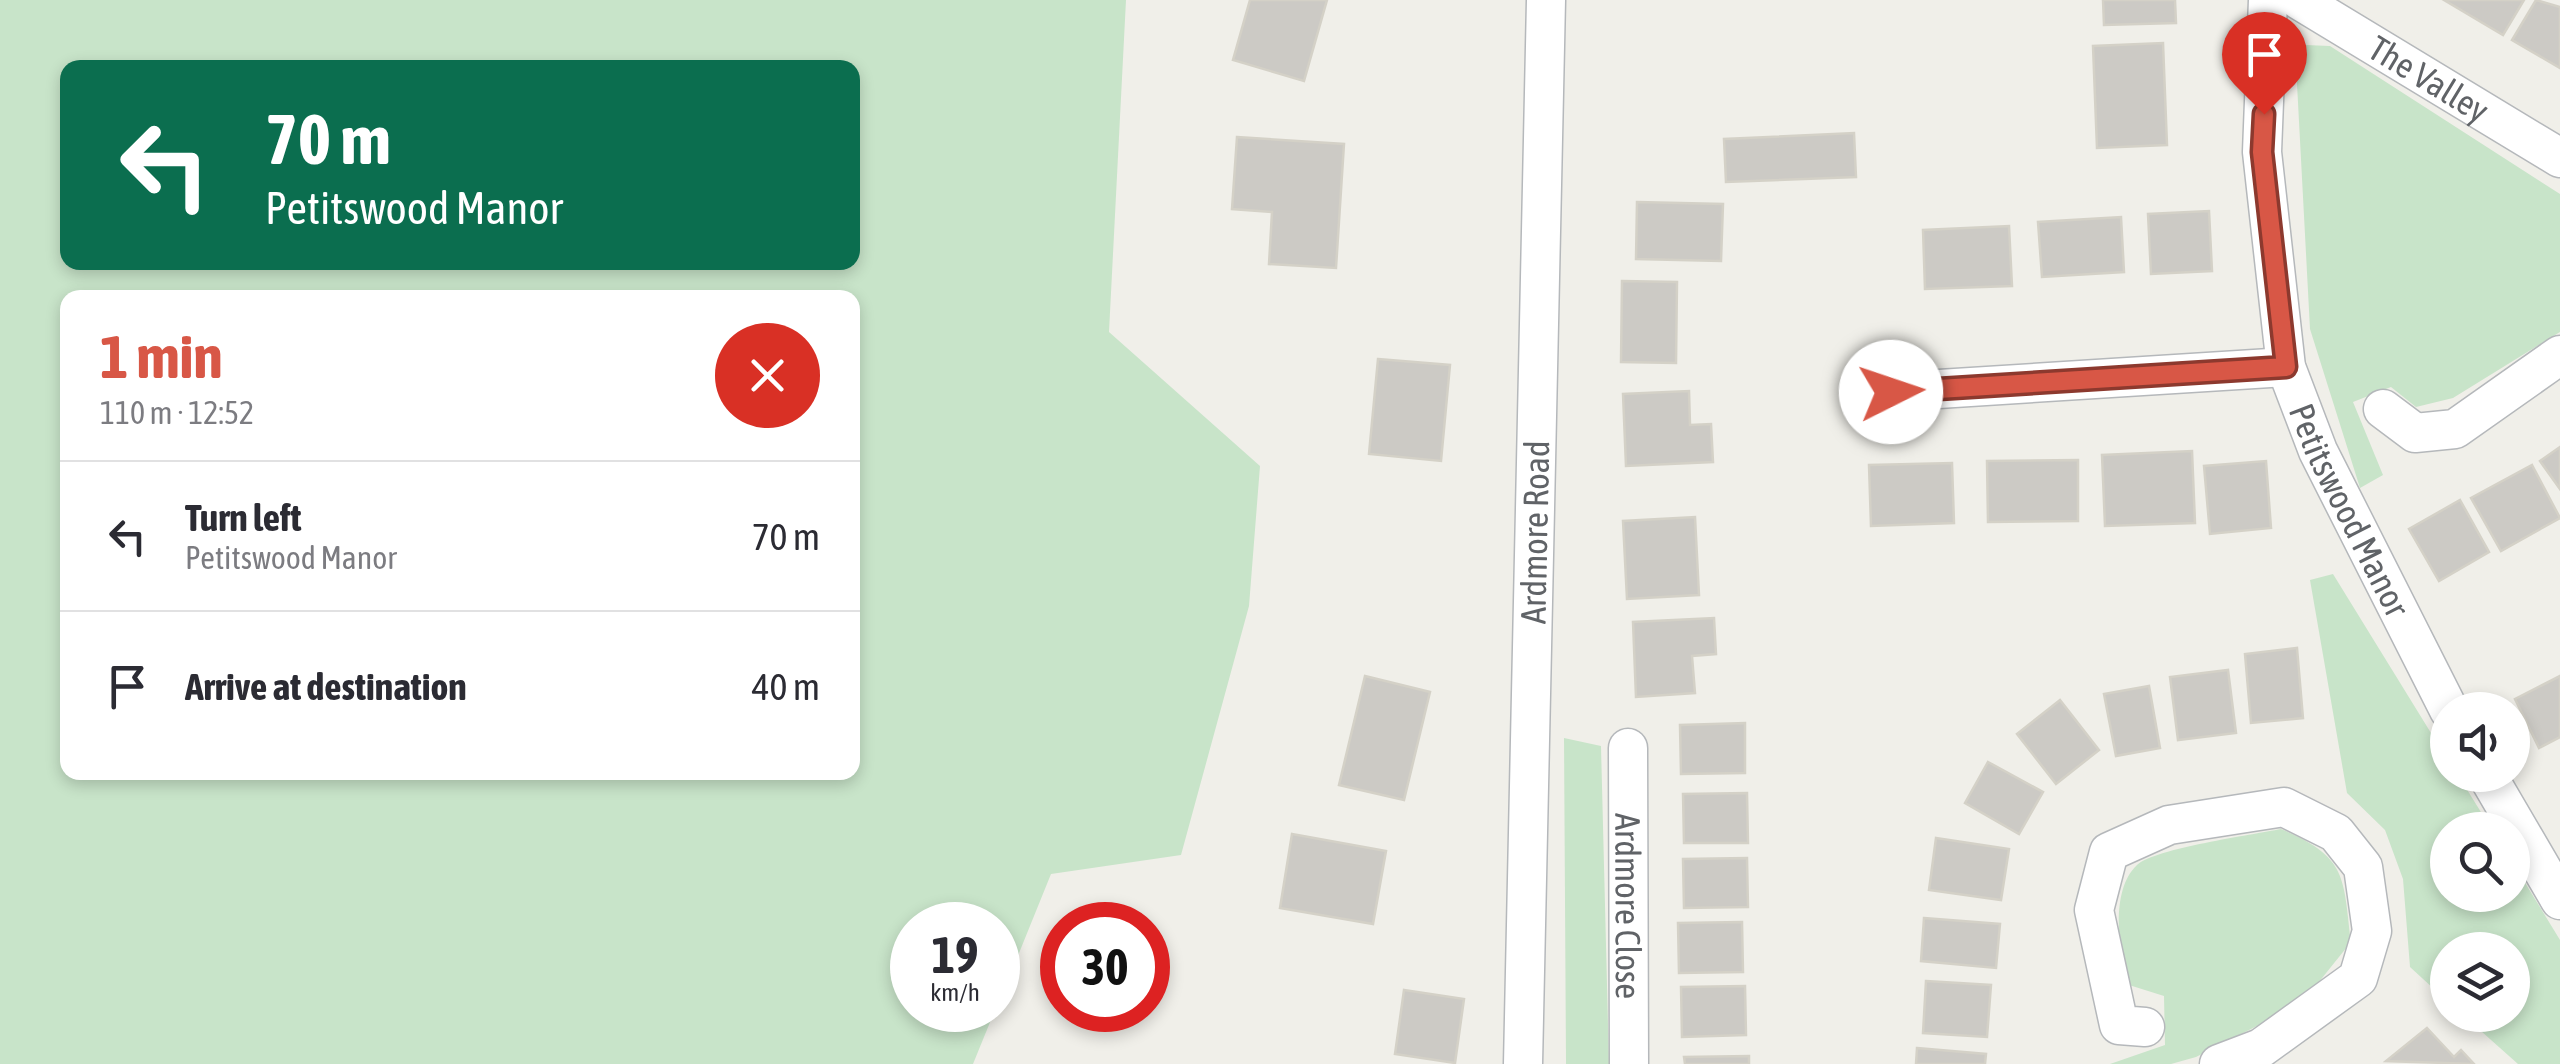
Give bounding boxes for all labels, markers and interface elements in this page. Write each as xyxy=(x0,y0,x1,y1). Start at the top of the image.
pin xyxy=(2222,12,2307,115)
icon: arrive xyxy=(2237,27,2292,82)
street label: The Valley xyxy=(2362,27,2496,130)
text: 70 m xyxy=(265,99,391,179)
icon: left xyxy=(100,100,230,230)
text: Petitswood Manor xyxy=(265,182,563,234)
text: 1 min xyxy=(100,322,223,391)
button: close xyxy=(715,323,820,428)
position arrow xyxy=(1839,340,1943,444)
text: 110 m · 12:52 xyxy=(100,394,254,431)
street label: Petitswood Manor xyxy=(2282,398,2419,623)
street label: Ardmore Road xyxy=(1513,440,1556,624)
text: Turn left xyxy=(185,496,301,539)
icon: left xyxy=(100,509,155,564)
text: 70 m xyxy=(752,515,820,558)
text: Petitswood Manor xyxy=(185,539,397,576)
icon: arrive xyxy=(100,659,155,714)
text: Arrive at destination xyxy=(185,665,467,708)
text: 40 m xyxy=(752,665,820,708)
map controls xyxy=(2430,692,2530,1032)
button: sound xyxy=(2430,692,2530,792)
button: search xyxy=(2430,812,2530,912)
street label: Ardmore Close xyxy=(1608,813,1649,999)
speed limit sign: 30 xyxy=(1040,902,1170,1032)
text: 19 xyxy=(931,926,978,984)
button: layers xyxy=(2430,932,2530,1032)
text: km/h xyxy=(930,978,980,1006)

